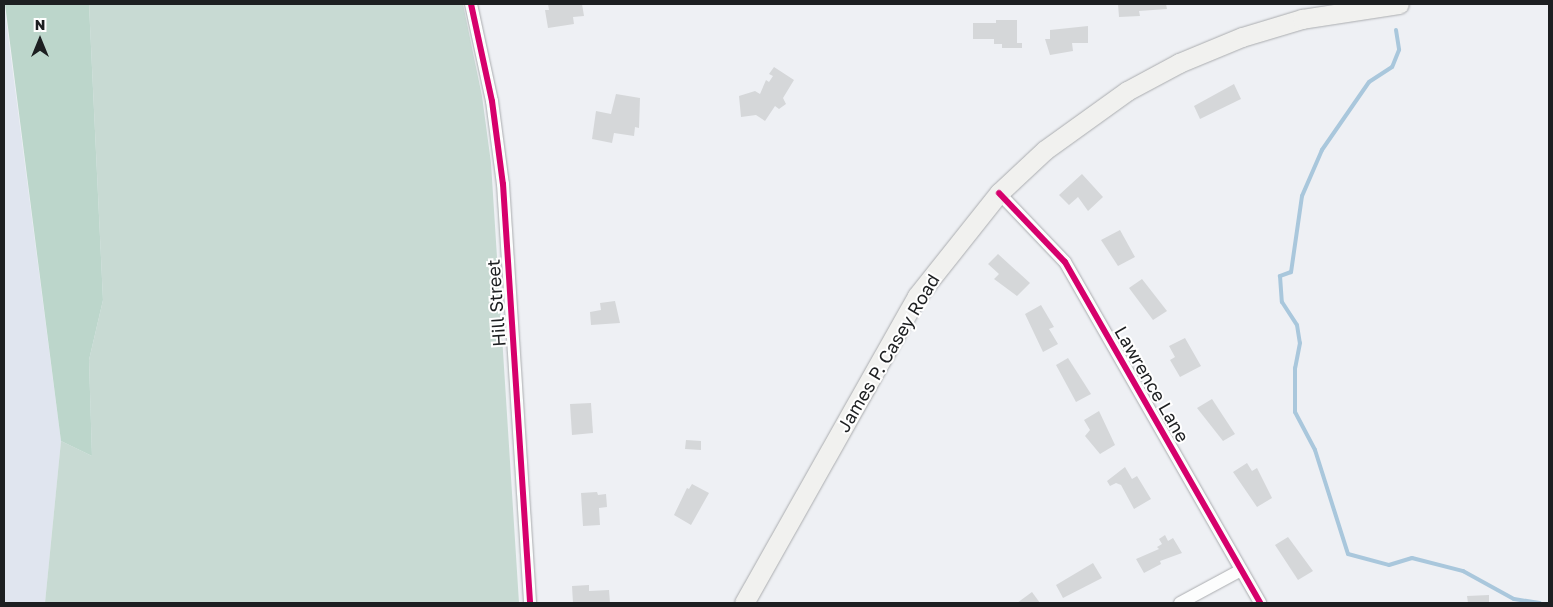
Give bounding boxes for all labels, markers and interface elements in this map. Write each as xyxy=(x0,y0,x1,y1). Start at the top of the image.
north arrow xyxy=(15,15,65,65)
text: N xyxy=(35,16,45,33)
street label: Hill Street xyxy=(482,258,510,348)
street label: James P. Casey Road xyxy=(832,270,944,436)
street label: Lawrence Lane xyxy=(1110,322,1194,446)

